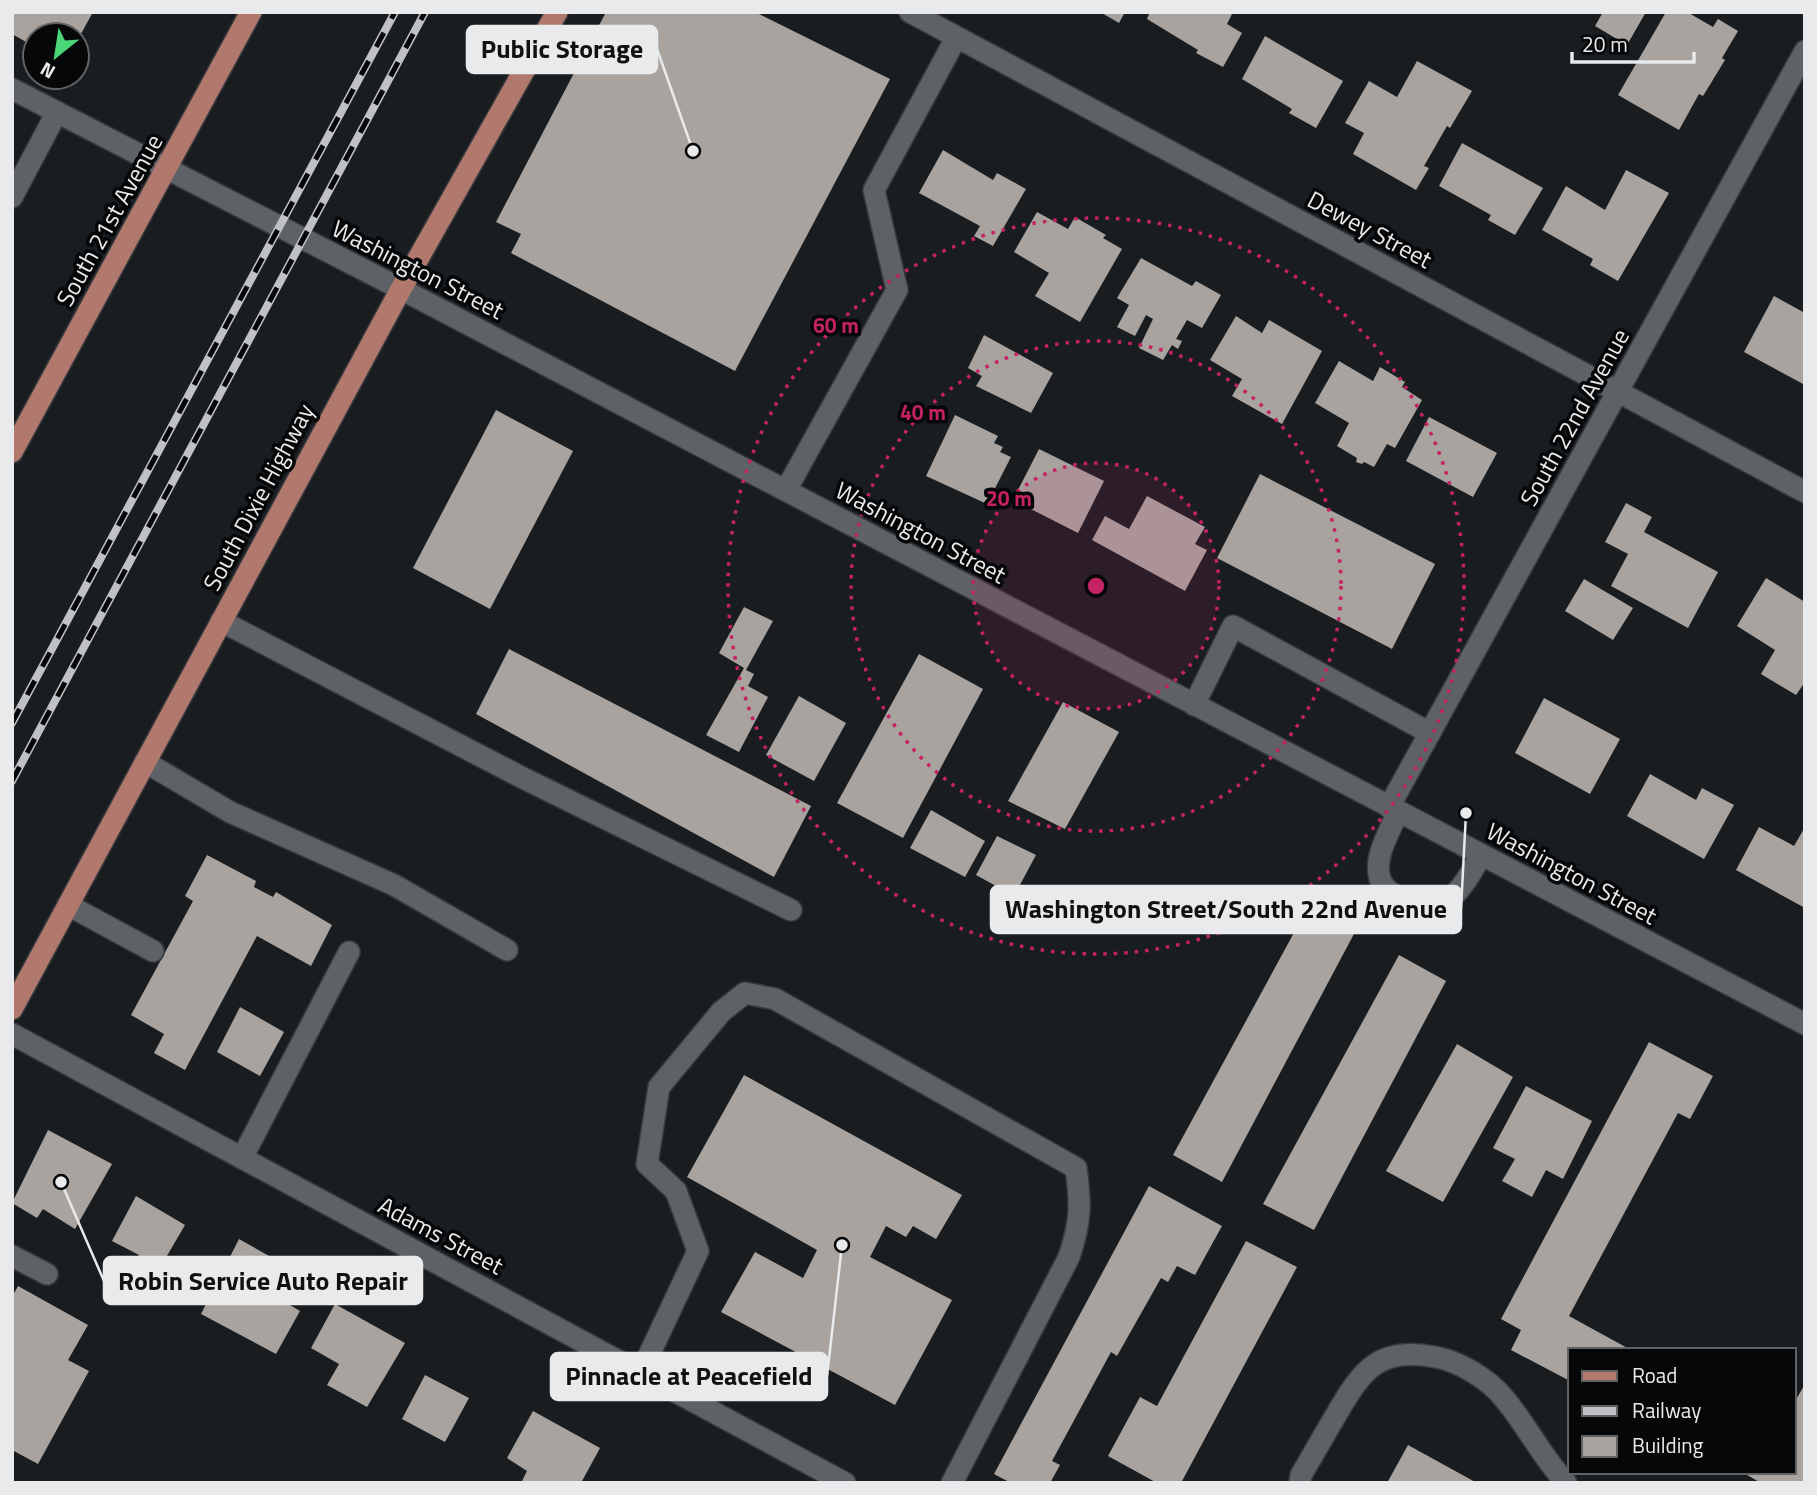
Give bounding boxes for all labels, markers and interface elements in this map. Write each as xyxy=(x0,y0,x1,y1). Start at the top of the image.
north arrow xyxy=(21,21,91,91)
scale bar xyxy=(1572,21,1694,65)
callout: Public Storage xyxy=(467,26,657,73)
text: 20 m xyxy=(1582,28,1628,60)
text: Public Storage xyxy=(481,29,643,68)
text: N xyxy=(34,55,60,87)
street label: South 21st Avenue xyxy=(47,127,171,313)
street label: Dewey Street xyxy=(1301,181,1439,277)
street label: Washington Street xyxy=(326,210,511,328)
text: 60 m xyxy=(813,309,859,341)
street label: South 22nd Avenue xyxy=(1510,322,1638,512)
text: 40 m xyxy=(900,396,946,428)
street label: South Dixie Highway xyxy=(193,397,323,597)
street label: Washington Street xyxy=(829,472,1013,592)
text: 20 m xyxy=(986,482,1032,514)
centre of rings xyxy=(1084,574,1108,598)
street label: Washington Street xyxy=(1480,813,1664,933)
callout: Washington Street/South 22nd Avenue xyxy=(991,886,1461,933)
text: Washington Street/South 22nd Avenue xyxy=(1005,889,1447,928)
street label: Adams Street xyxy=(372,1187,511,1283)
callout: Robin Service Auto Repair xyxy=(104,1257,422,1304)
text: Robin Service Auto Repair xyxy=(118,1261,408,1300)
legend xyxy=(1568,1348,1796,1474)
callout: Pinnacle at Peacefield xyxy=(551,1353,827,1400)
text: Pinnacle at Peacefield xyxy=(565,1356,813,1395)
text: Road xyxy=(1632,1359,1677,1391)
text: Railway xyxy=(1632,1394,1701,1426)
text: Building xyxy=(1632,1429,1704,1461)

